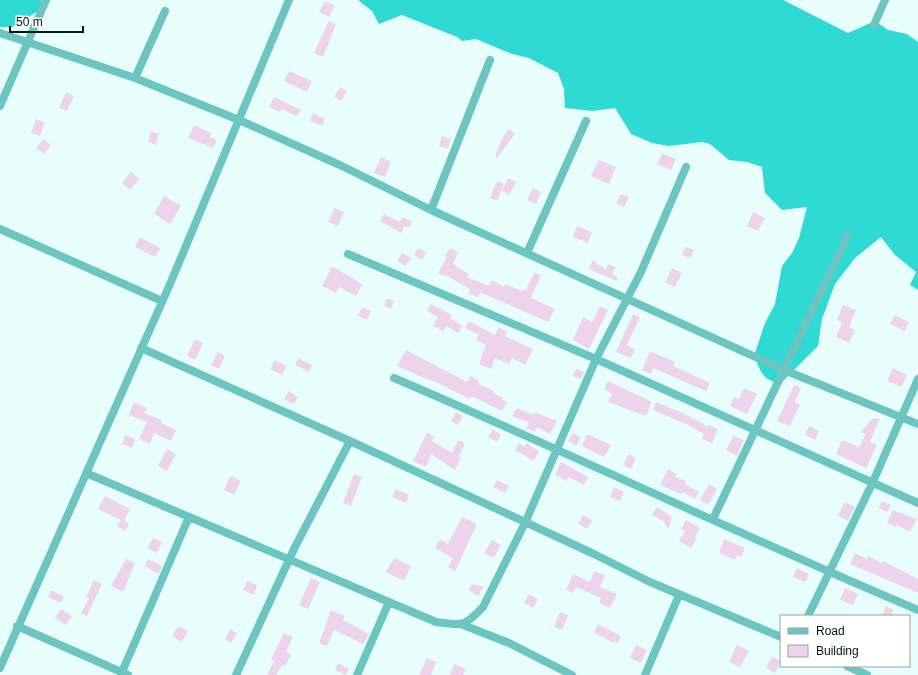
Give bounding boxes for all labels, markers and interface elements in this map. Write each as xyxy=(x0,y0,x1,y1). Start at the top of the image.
scale bar xyxy=(10,8,83,34)
text: 50 m xyxy=(16,15,43,29)
legend xyxy=(780,615,910,667)
text: Road xyxy=(816,624,845,638)
text: Building xyxy=(816,644,859,658)

